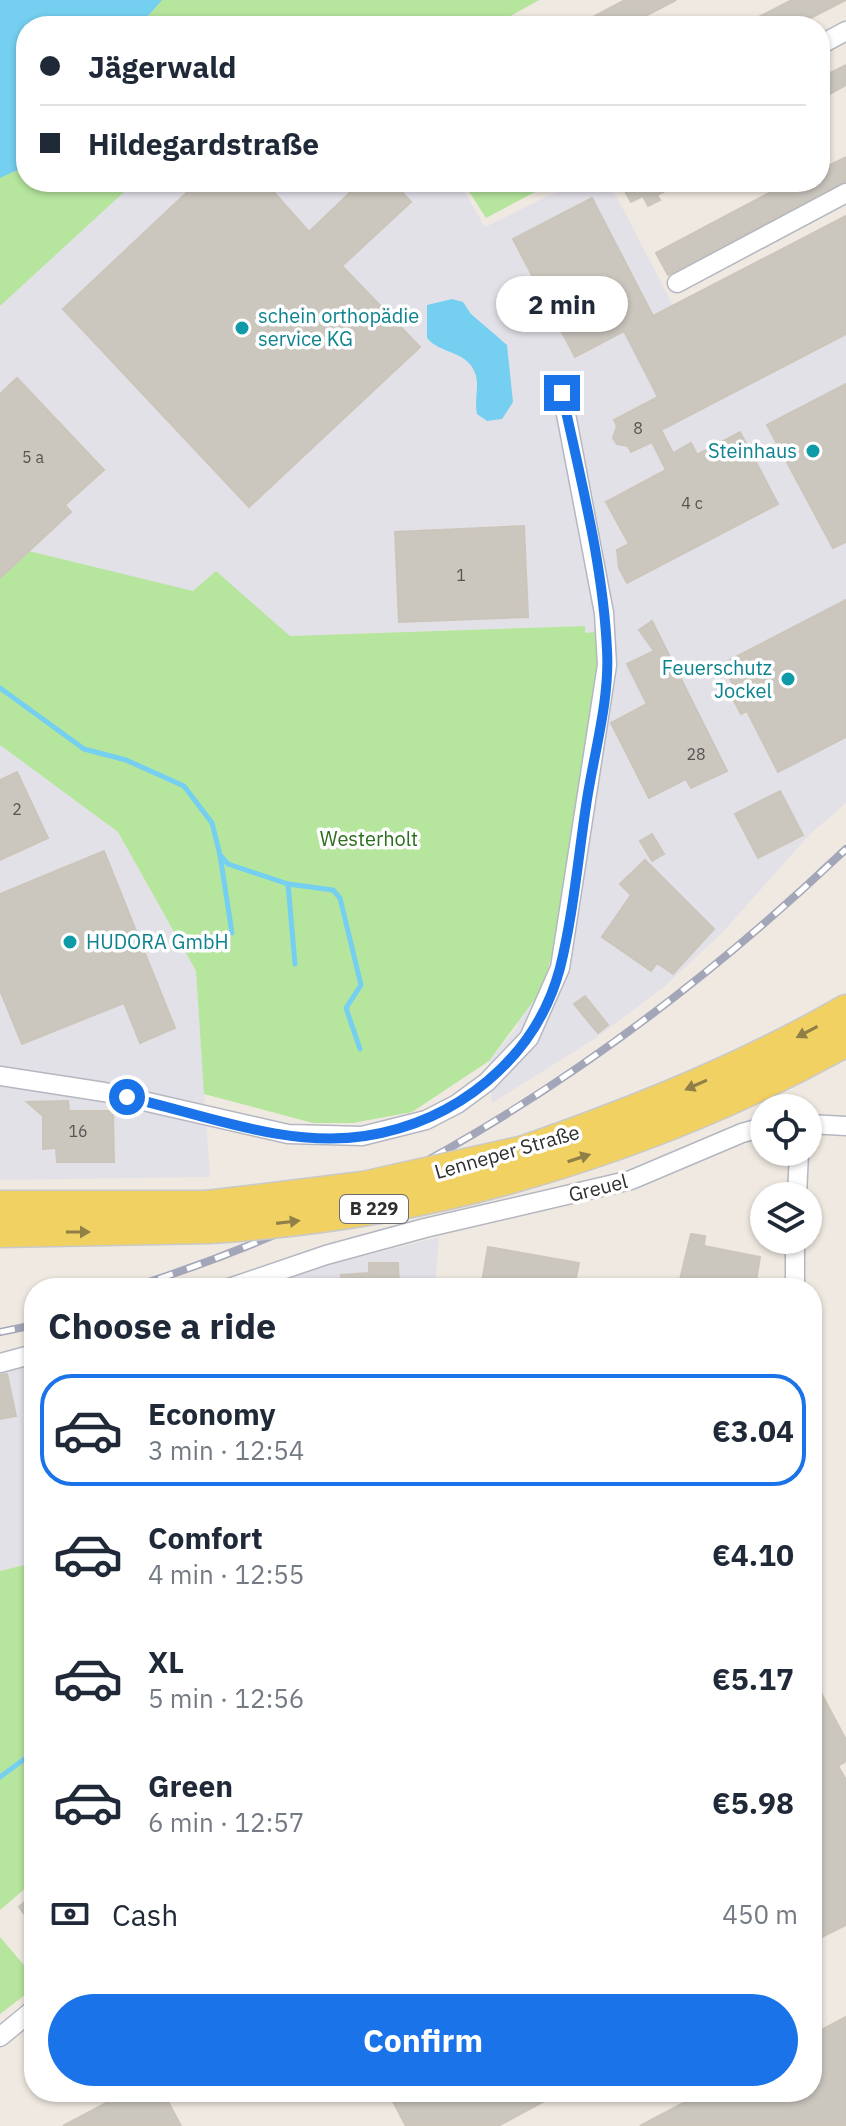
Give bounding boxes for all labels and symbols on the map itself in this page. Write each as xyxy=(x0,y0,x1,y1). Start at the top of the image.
callout: 2 min xyxy=(496,277,628,333)
place label: schein orthopädie service KG xyxy=(258,302,419,352)
marker: schein orthopädie service KG xyxy=(233,319,251,337)
route end xyxy=(544,375,580,411)
house number: 8 xyxy=(633,418,643,438)
place label: Steinhaus xyxy=(708,437,797,464)
marker: Steinhaus xyxy=(804,442,822,460)
house number: 5 a xyxy=(22,447,44,467)
house number: 4 c xyxy=(681,493,703,513)
house number: 1 xyxy=(456,565,466,585)
place label: Feuerschutz Jockel xyxy=(662,654,772,704)
marker: Feuerschutz Jockel xyxy=(779,670,797,688)
house number: 28 xyxy=(686,744,706,764)
house number: 2 xyxy=(12,799,22,819)
park label: Westerholt xyxy=(320,825,418,852)
place label: HUDORA GmbH xyxy=(86,928,229,955)
marker: HUDORA GmbH xyxy=(61,933,79,951)
one-way arrow xyxy=(795,1025,818,1039)
one-way arrow xyxy=(684,1078,708,1092)
route start xyxy=(109,1079,145,1115)
street label: Lenneper Straße xyxy=(431,1118,582,1185)
house number: 16 xyxy=(68,1121,88,1141)
one-way arrow xyxy=(567,1151,591,1163)
street label: Greuel xyxy=(566,1167,630,1208)
road number: B 229 xyxy=(340,1195,408,1223)
one-way arrow xyxy=(275,1216,300,1229)
one-way arrow xyxy=(66,1226,91,1238)

